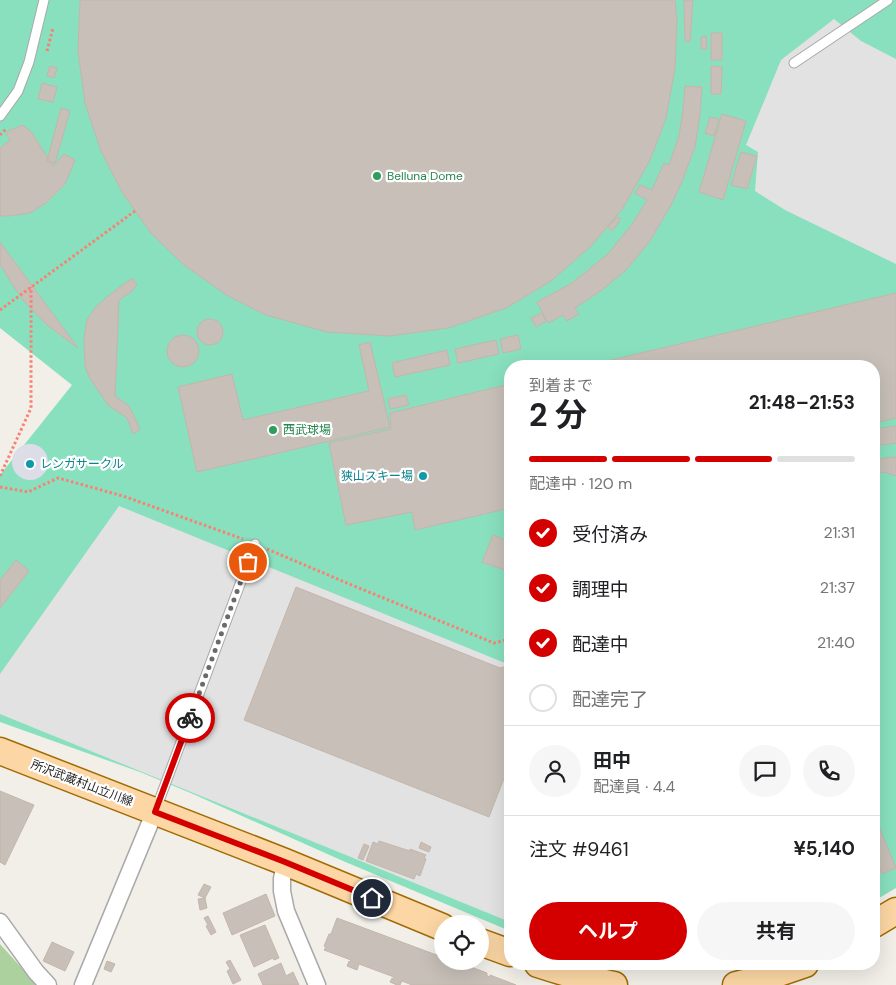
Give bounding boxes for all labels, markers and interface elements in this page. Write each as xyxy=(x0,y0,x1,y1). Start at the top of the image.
place label: Belluna Dome xyxy=(387,168,463,184)
marker: Belluna Dome xyxy=(371,170,383,182)
text: 到着まで xyxy=(529,375,593,396)
text: 21:48–21:53 xyxy=(749,390,855,415)
text: 2 分 xyxy=(529,394,587,436)
place label: 西武球場 xyxy=(283,422,331,438)
marker: 西武球場 xyxy=(267,424,279,436)
place label: レンガサークル xyxy=(40,456,124,472)
marker: レンガサークル xyxy=(24,458,36,470)
place label: 狭山スキー場 xyxy=(341,468,413,484)
marker: 狭山スキー場 xyxy=(417,470,429,482)
text: 配達中 · 120 m xyxy=(529,473,632,494)
icon: check xyxy=(529,519,557,547)
text: 受付済み xyxy=(572,522,648,547)
text: 21:31 xyxy=(823,522,855,543)
pin xyxy=(227,541,269,583)
icon: bag xyxy=(234,548,262,576)
icon: check xyxy=(529,574,557,602)
text: 調理中 xyxy=(572,577,629,602)
text: 21:37 xyxy=(820,577,855,598)
icon: check xyxy=(529,629,557,657)
text: 配達中 xyxy=(572,632,629,657)
text: 21:40 xyxy=(817,632,855,653)
text: 配達完了 xyxy=(572,687,648,712)
courier xyxy=(165,693,215,743)
icon: bike xyxy=(176,704,204,732)
button: person xyxy=(529,745,581,797)
button: chat xyxy=(739,745,791,797)
button: phone xyxy=(803,745,855,797)
text: 田中 xyxy=(593,748,631,773)
street label: 所沢武蔵村山立川線 xyxy=(29,756,135,810)
text: 配達員 · 4.4 xyxy=(593,776,675,797)
text: ¥5,140 xyxy=(794,836,855,861)
text: 注文 #9461 xyxy=(529,837,629,862)
pin xyxy=(351,877,393,919)
icon: home xyxy=(358,884,386,912)
button: ヘルプ xyxy=(529,902,687,960)
button: 共有 xyxy=(697,902,855,960)
map controls xyxy=(434,915,489,970)
button: locate xyxy=(434,915,489,970)

